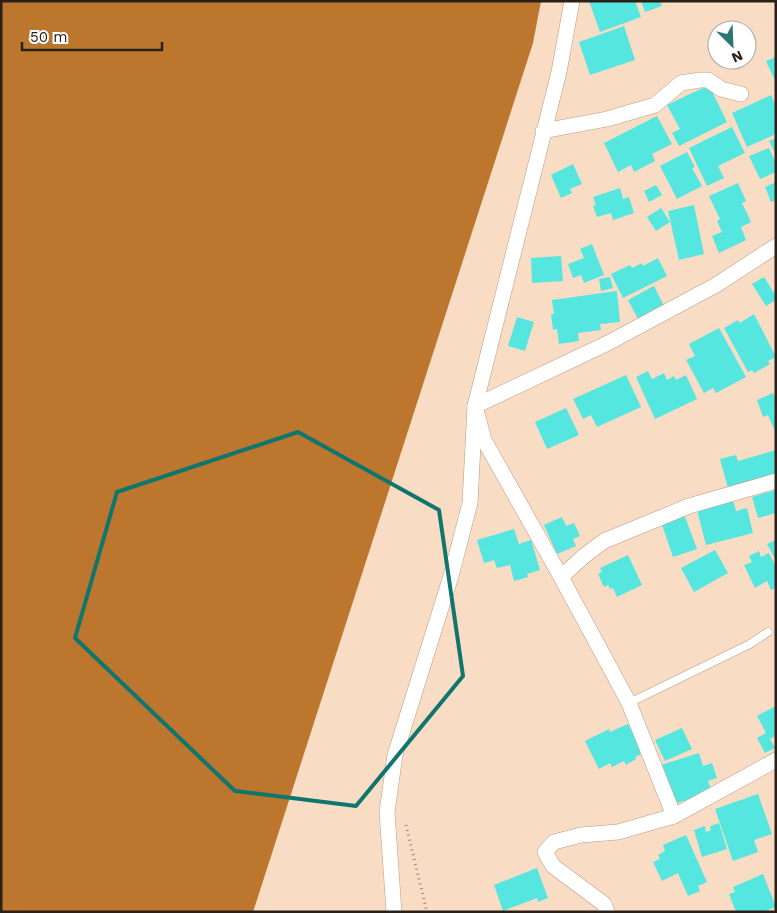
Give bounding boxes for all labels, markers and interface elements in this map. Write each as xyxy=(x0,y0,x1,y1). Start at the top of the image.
scale bar xyxy=(22,20,162,52)
north arrow xyxy=(707,20,757,70)
text: 50 m xyxy=(30,28,67,46)
text: N xyxy=(729,47,745,66)

